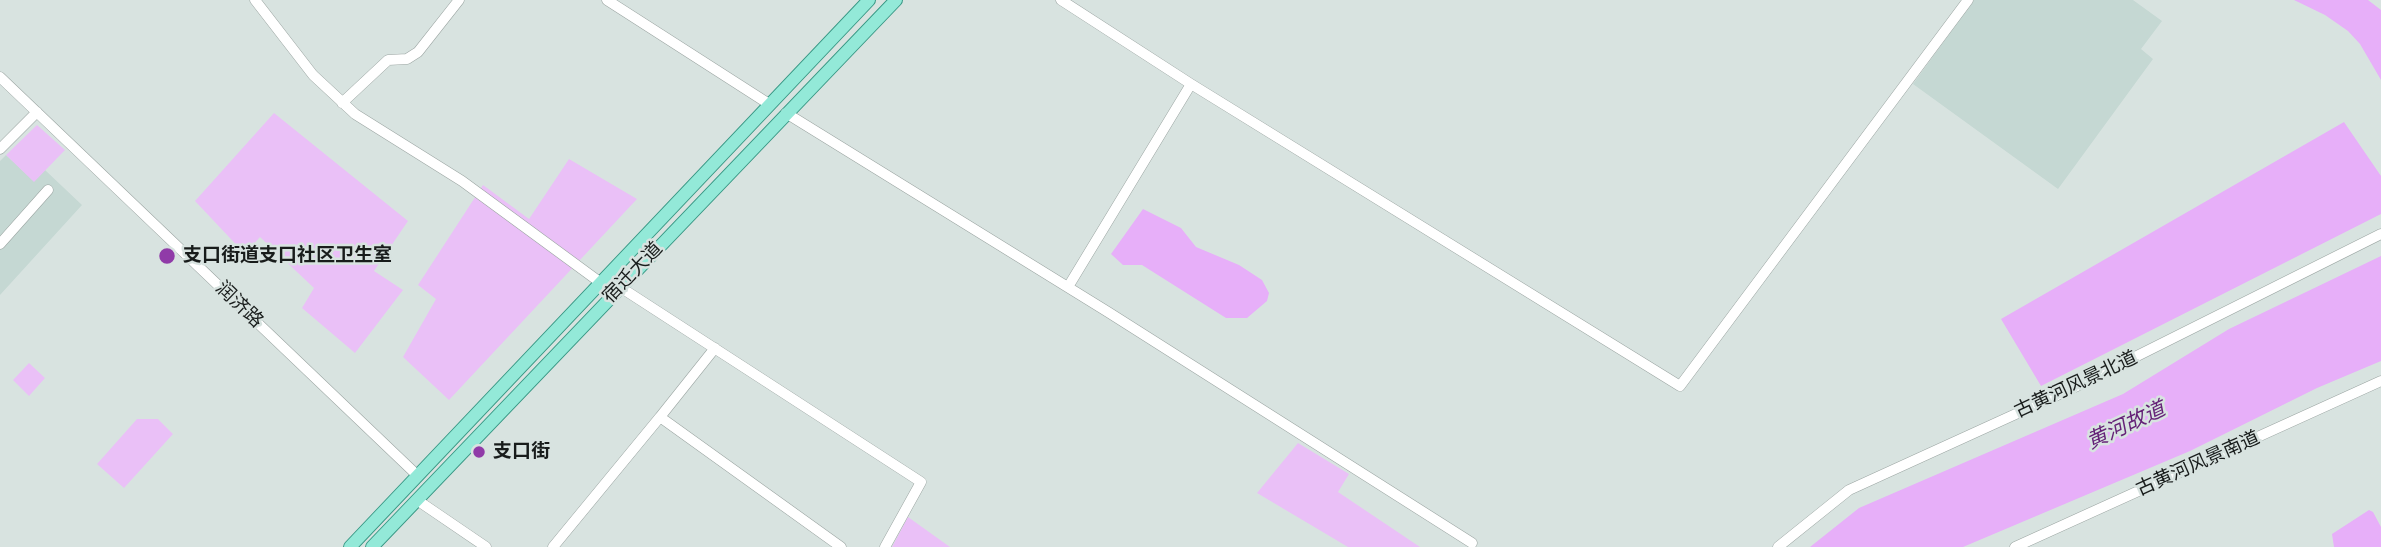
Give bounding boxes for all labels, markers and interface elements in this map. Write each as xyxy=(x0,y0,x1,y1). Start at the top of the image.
street label: 宿迁大道 xyxy=(598,238,668,308)
place label: 支口街道支口社区卫生室 xyxy=(183,245,392,267)
marker: 支口街道支口社区卫生室 xyxy=(157,246,177,266)
street label: 润济路 xyxy=(211,277,267,333)
street label: 古黄河风景北道 xyxy=(2011,347,2141,423)
water label: 黄河故道 xyxy=(2083,397,2169,455)
street label: 古黄河风景南道 xyxy=(2133,427,2263,501)
place label: 支口街 xyxy=(493,441,550,463)
marker: 支口街 xyxy=(471,444,487,460)

